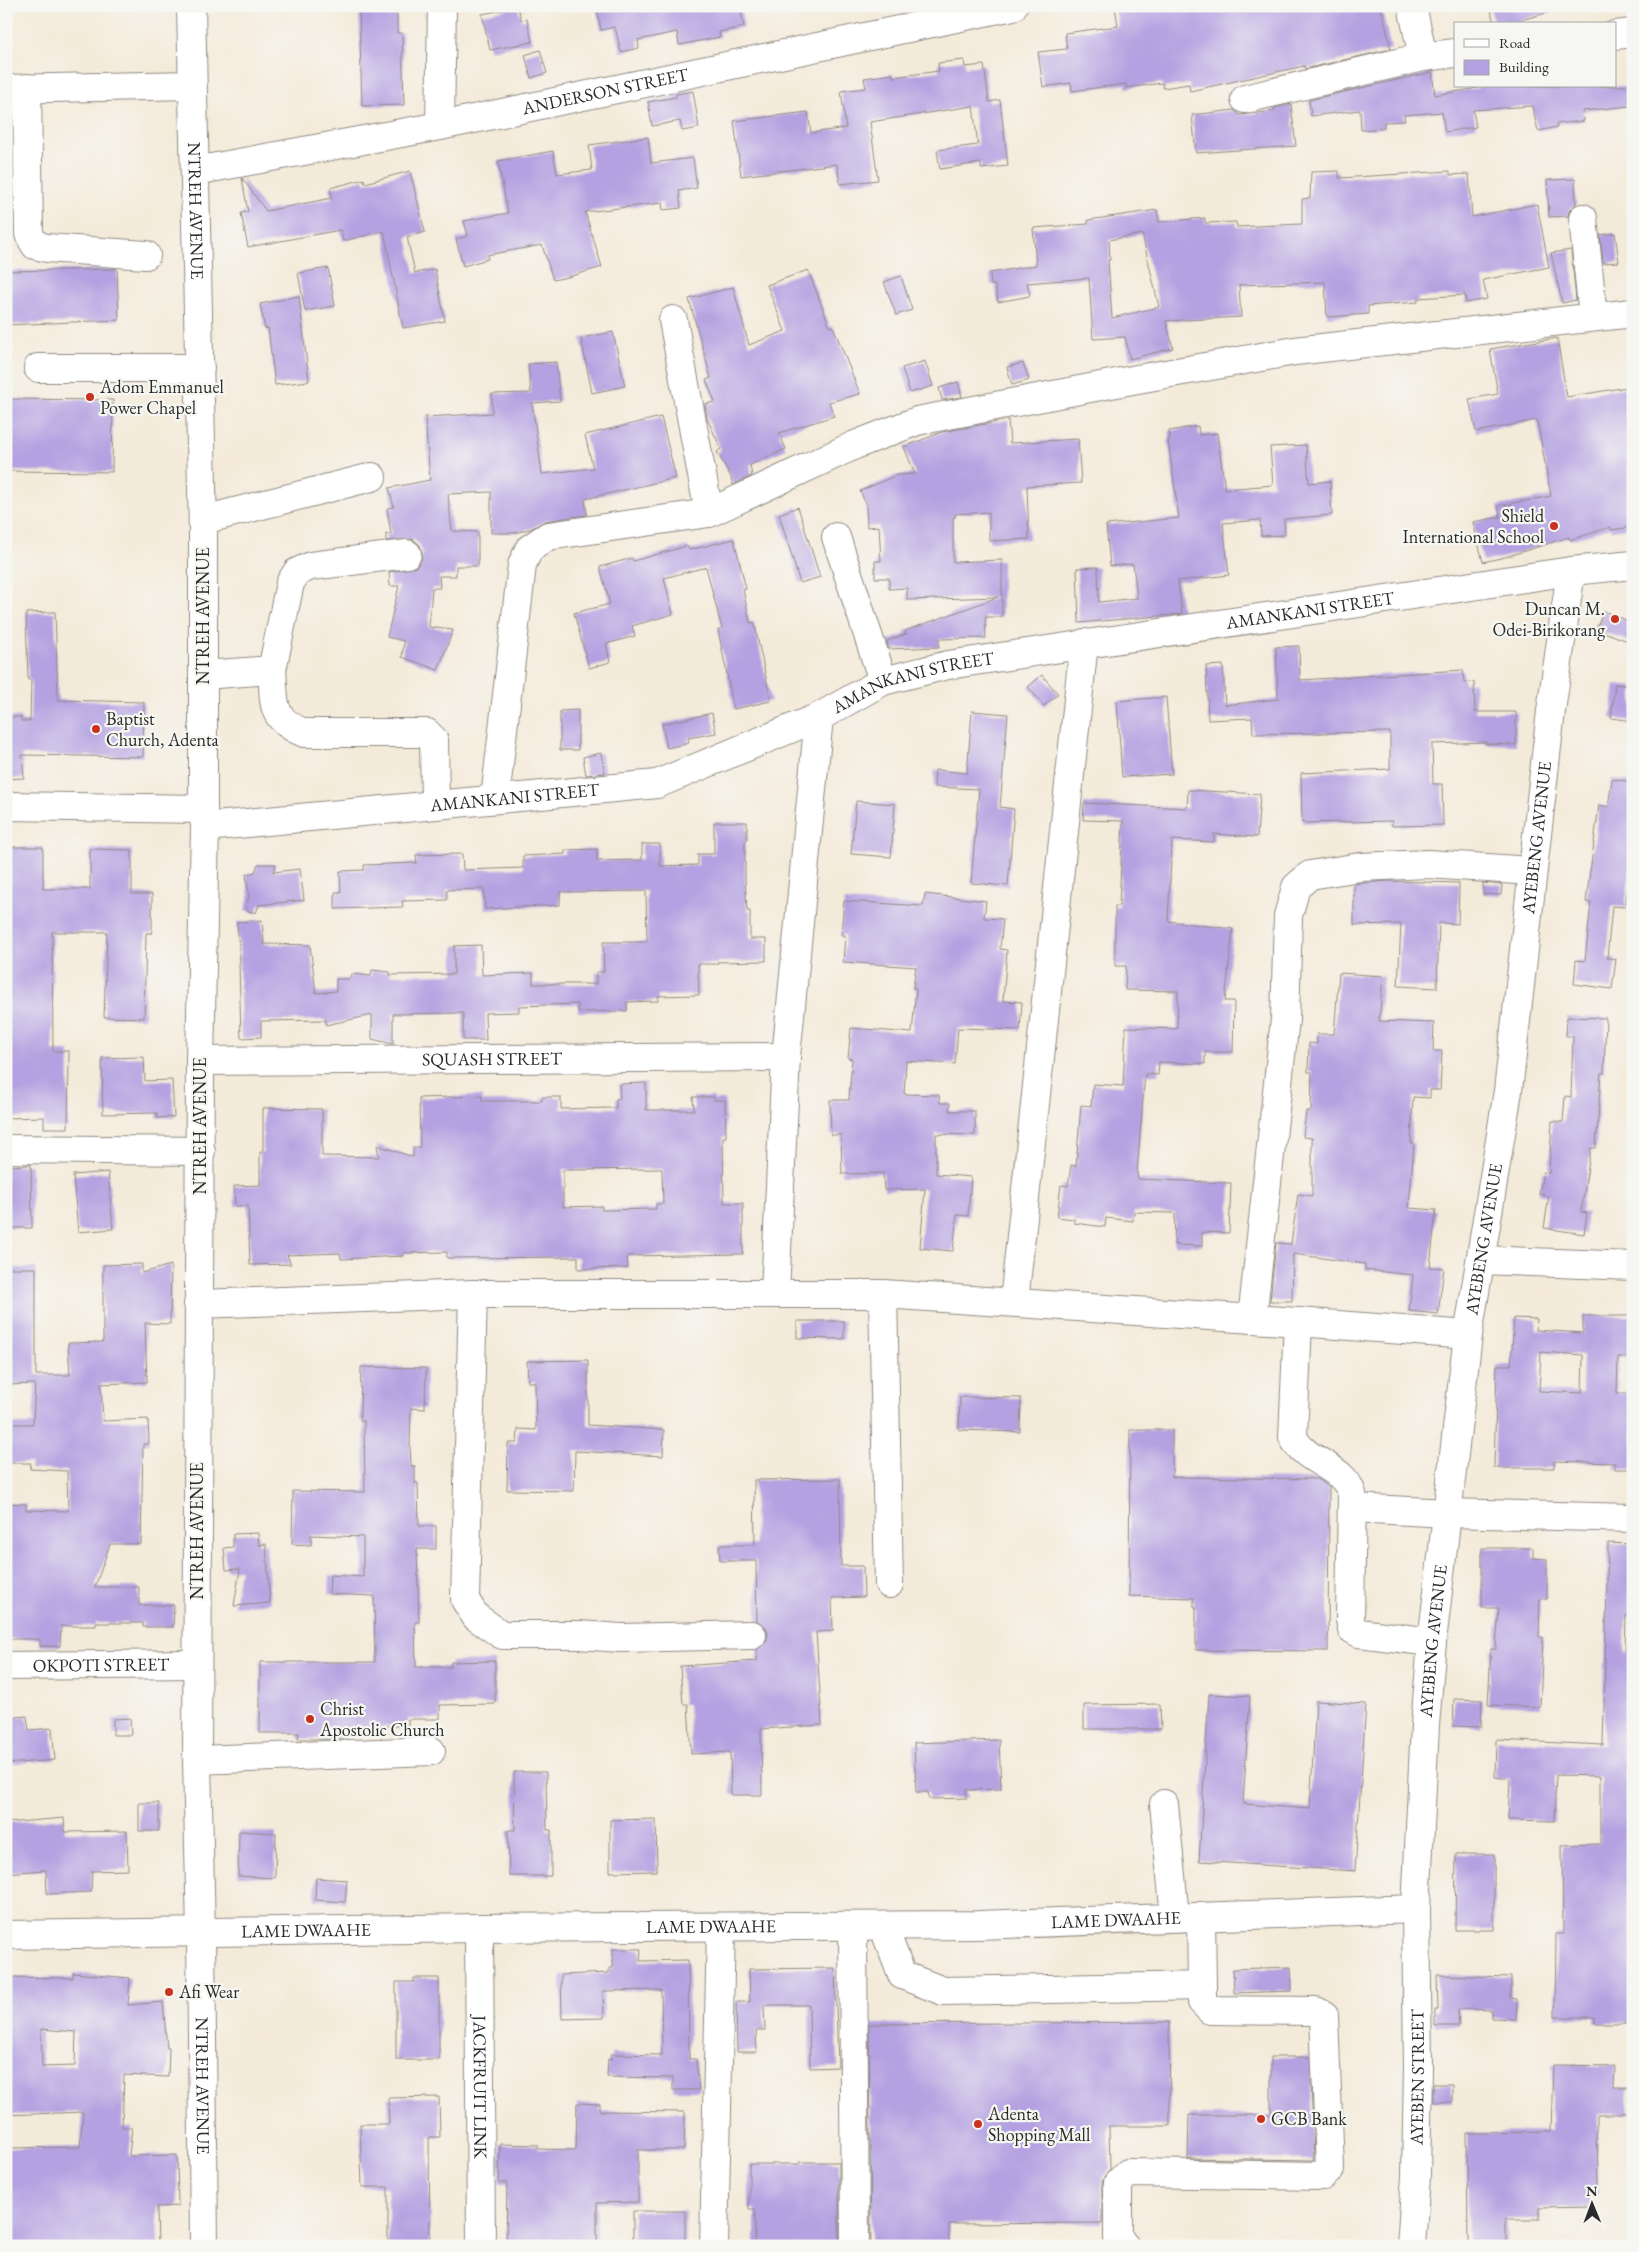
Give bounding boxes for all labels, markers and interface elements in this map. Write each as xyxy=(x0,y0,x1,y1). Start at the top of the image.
legend xyxy=(1454,22,1616,88)
text: Road xyxy=(1499,33,1531,52)
text: Building xyxy=(1499,57,1549,76)
street label: ANDERSON STREET xyxy=(519,62,691,120)
street label: NTREH AVENUE xyxy=(183,142,209,280)
place label: Adom Emmanuel Power Chapel xyxy=(99,375,224,419)
marker: Adom Emmanuel Power Chapel xyxy=(84,391,96,403)
place label: Shield International School xyxy=(1403,504,1545,548)
marker: Shield International School xyxy=(1548,520,1560,532)
street label: NTREH AVENUE xyxy=(191,547,214,685)
street label: AMANKANI STREET xyxy=(1223,586,1397,634)
place label: Duncan M. Odei-Birikorang xyxy=(1493,597,1605,641)
marker: Duncan M. Odei-Birikorang xyxy=(1609,613,1621,625)
street label: AMANKANI STREET xyxy=(827,646,996,719)
place label: Baptist Church, Adenta xyxy=(106,707,220,751)
marker: Baptist Church, Adenta xyxy=(90,723,102,735)
street label: AYEBENG AVENUE xyxy=(1516,760,1556,916)
street label: AMANKANI STREET xyxy=(428,777,601,817)
street label: SQUASH STREET xyxy=(422,1047,563,1070)
street label: NTREH AVENUE xyxy=(188,1057,211,1195)
street label: AYEBENG AVENUE xyxy=(1459,1162,1507,1318)
street label: NTREH AVENUE xyxy=(185,1462,208,1600)
street label: AYEBENG AVENUE xyxy=(1414,1563,1452,1719)
street label: OKPOTI STREET xyxy=(32,1652,170,1677)
place label: Christ Apostolic Church xyxy=(319,1697,445,1741)
marker: Christ Apostolic Church xyxy=(304,1713,316,1725)
street label: LAME DWAAHE xyxy=(1051,1906,1181,1933)
street label: LAME DWAAHE xyxy=(646,1914,776,1938)
street label: LAME DWAAHE xyxy=(241,1918,371,1943)
place label: Afi Wear xyxy=(178,1980,239,2003)
marker: Afi Wear xyxy=(163,1986,175,1998)
street label: AYEBEN STREET xyxy=(1405,2008,1429,2146)
street label: JACKFRUIT LINK xyxy=(469,2013,492,2160)
street label: NTREH AVENUE xyxy=(191,2017,215,2154)
place label: Adenta Shopping Mall xyxy=(987,2102,1090,2146)
place label: GCB Bank xyxy=(1271,2107,1347,2130)
marker: GCB Bank xyxy=(1255,2113,1267,2125)
marker: Adenta Shopping Mall xyxy=(972,2118,984,2130)
north arrow xyxy=(1566,2180,1616,2230)
text: N xyxy=(1586,2182,1598,2200)

